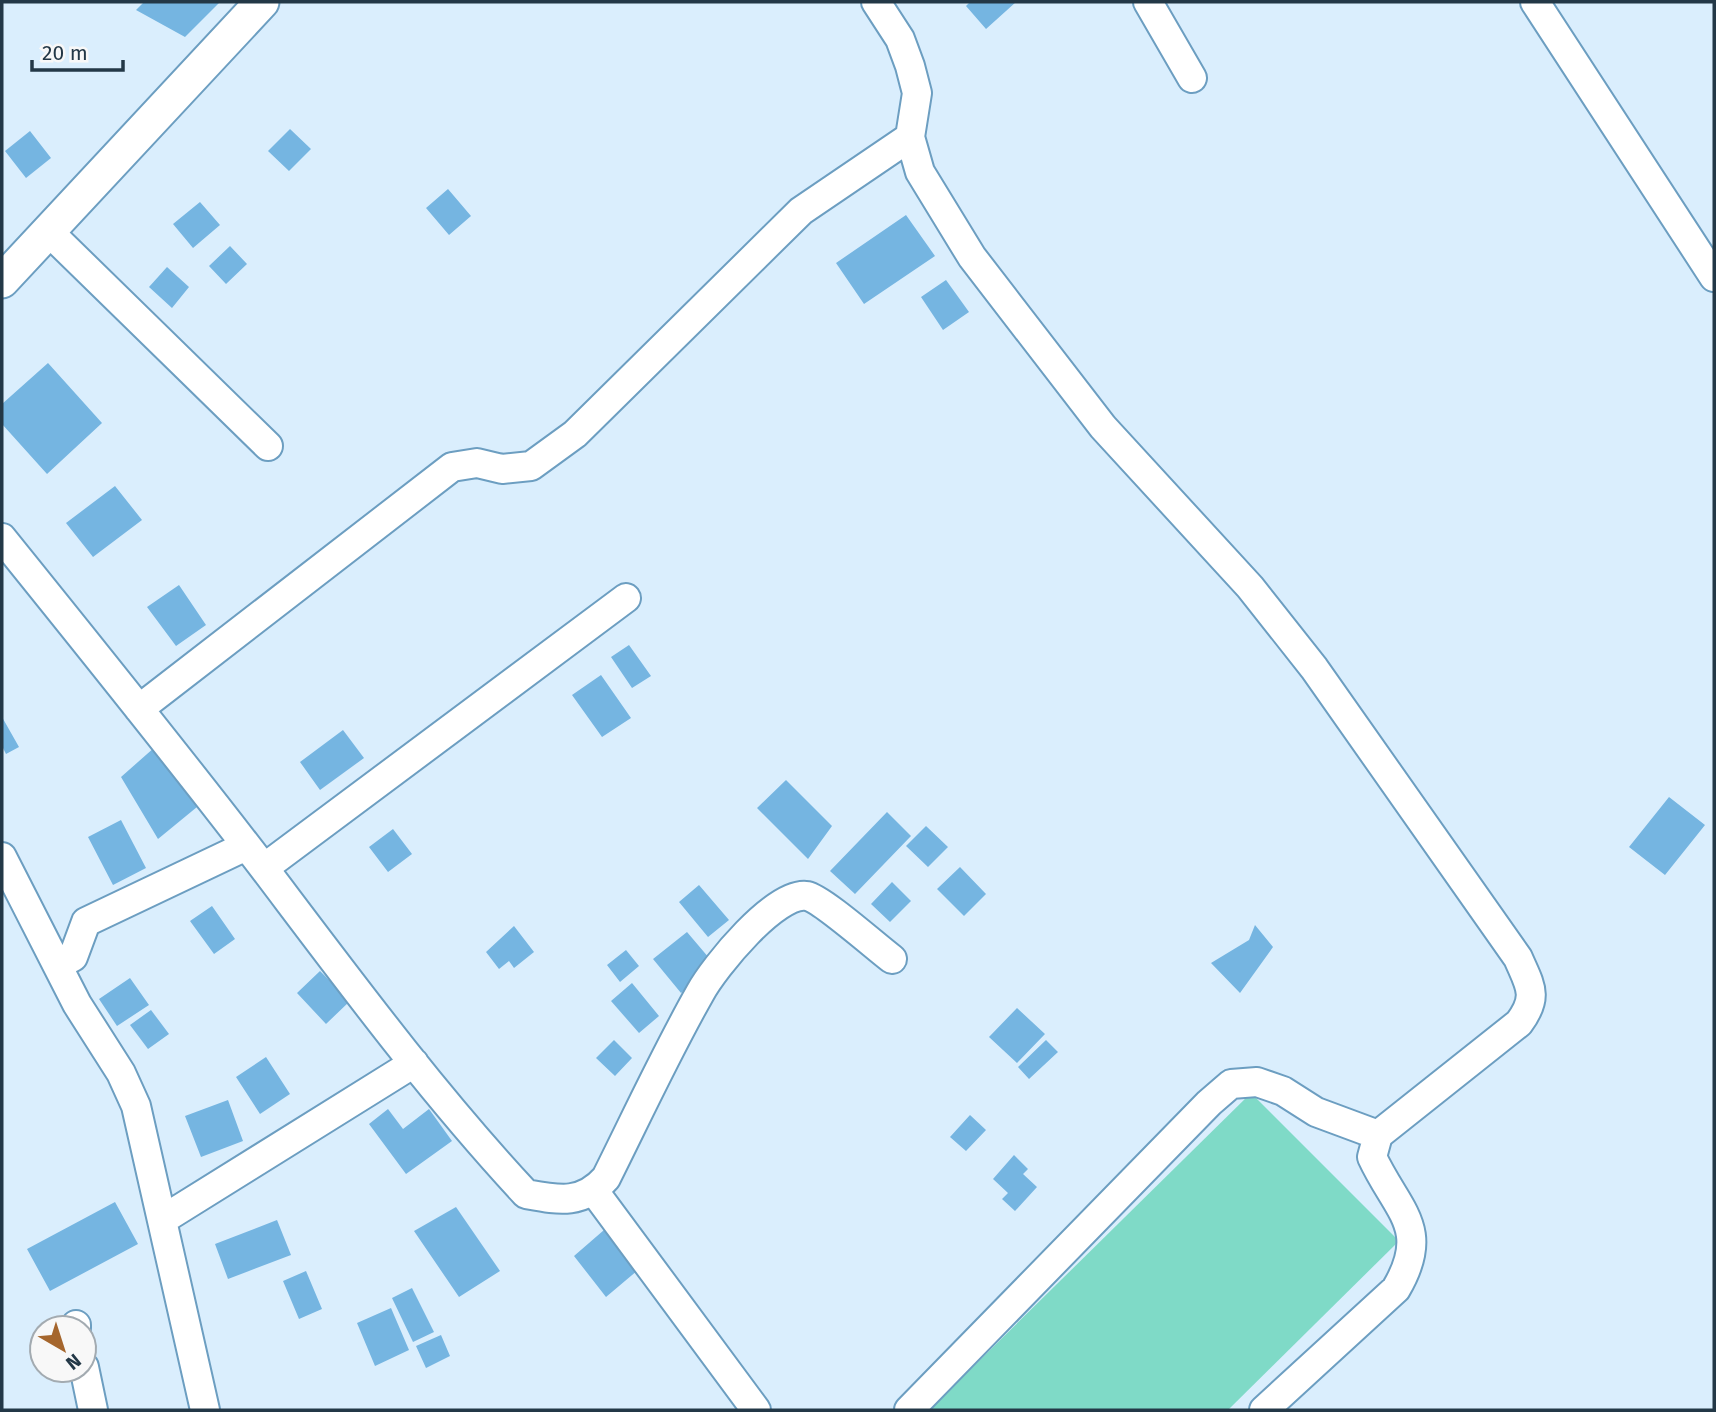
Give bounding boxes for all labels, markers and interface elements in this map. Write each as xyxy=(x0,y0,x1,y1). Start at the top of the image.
scale bar xyxy=(32,28,122,72)
text: 20 m xyxy=(42,40,88,66)
north arrow xyxy=(28,1314,98,1384)
text: N xyxy=(61,1349,86,1375)

